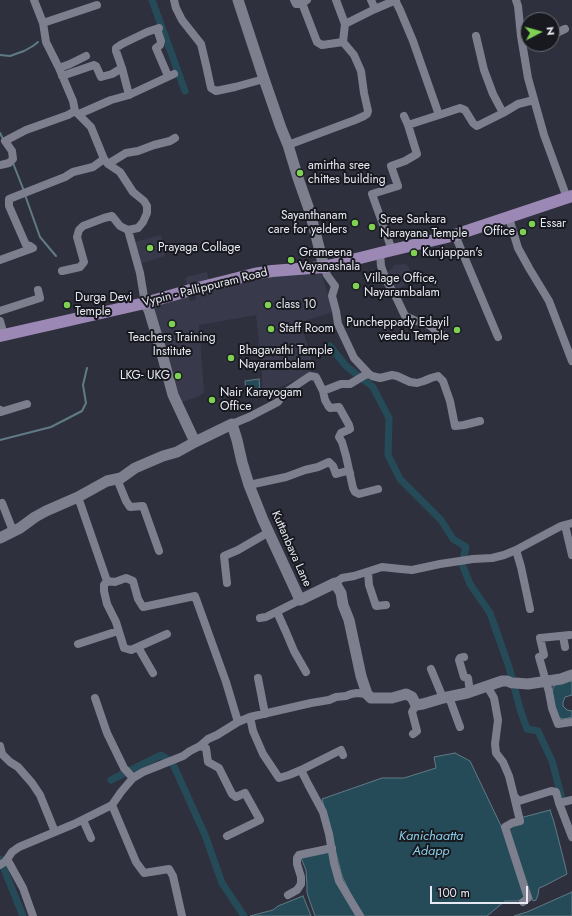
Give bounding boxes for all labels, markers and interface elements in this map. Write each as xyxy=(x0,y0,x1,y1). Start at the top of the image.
north arrow xyxy=(520,12,560,52)
text: N xyxy=(543,26,559,36)
place label: amirtha sree chittes building xyxy=(308,159,386,187)
marker: amirtha sree chittes building xyxy=(295,168,305,178)
place label: Sayanthanam care for yelders xyxy=(268,209,347,237)
place label: Sree Sankara Narayana Temple xyxy=(380,213,467,241)
place label: Essar xyxy=(540,217,566,231)
marker: Sayanthanam care for yelders xyxy=(350,218,360,228)
marker: Essar xyxy=(527,219,537,229)
marker: Sree Sankara Narayana Temple xyxy=(367,222,377,232)
place label: Office xyxy=(484,225,515,239)
marker: Office xyxy=(518,227,528,237)
place label: Prayaga Collage xyxy=(158,241,241,255)
marker: Prayaga Collage xyxy=(145,243,155,253)
place label: Grameena Vayanashala xyxy=(299,246,360,274)
place label: Kunjappan's xyxy=(422,246,482,260)
marker: Kunjappan's xyxy=(409,248,419,258)
marker: Grameena Vayanashala xyxy=(286,255,296,265)
street label: Vypin - Pallippuram Road xyxy=(141,265,269,311)
place label: Village Office, Nayarambalam xyxy=(364,272,440,300)
marker: Village Office, Nayarambalam xyxy=(351,281,361,291)
place label: Durga Devi Temple xyxy=(75,291,132,319)
place label: class 10 xyxy=(276,298,316,312)
marker: Durga Devi Temple xyxy=(62,300,72,310)
marker: class 10 xyxy=(263,300,273,310)
place label: Puncheppady Edayil veedu Temple xyxy=(346,316,449,344)
marker: Teachers Training Institute xyxy=(167,319,177,329)
place label: Staff Room xyxy=(279,322,334,336)
marker: Staff Room xyxy=(266,324,276,334)
marker: Puncheppady Edayil veedu Temple xyxy=(452,325,462,335)
place label: Teachers Training Institute xyxy=(128,331,216,359)
place label: Bhagavathi Temple Nayarambalam xyxy=(239,344,333,372)
marker: Bhagavathi Temple Nayarambalam xyxy=(226,353,236,363)
place label: LKG- UKG xyxy=(120,369,170,383)
marker: LKG- UKG xyxy=(173,371,183,381)
place label: Nair Karayogam Office xyxy=(220,386,302,414)
marker: Nair Karayogam Office xyxy=(207,395,217,405)
street label: Kuttanbava Lane xyxy=(268,509,314,589)
water label: Kanichaatta Adapp xyxy=(399,829,463,860)
scale bar xyxy=(432,878,530,904)
text: 100 m xyxy=(437,884,470,902)

